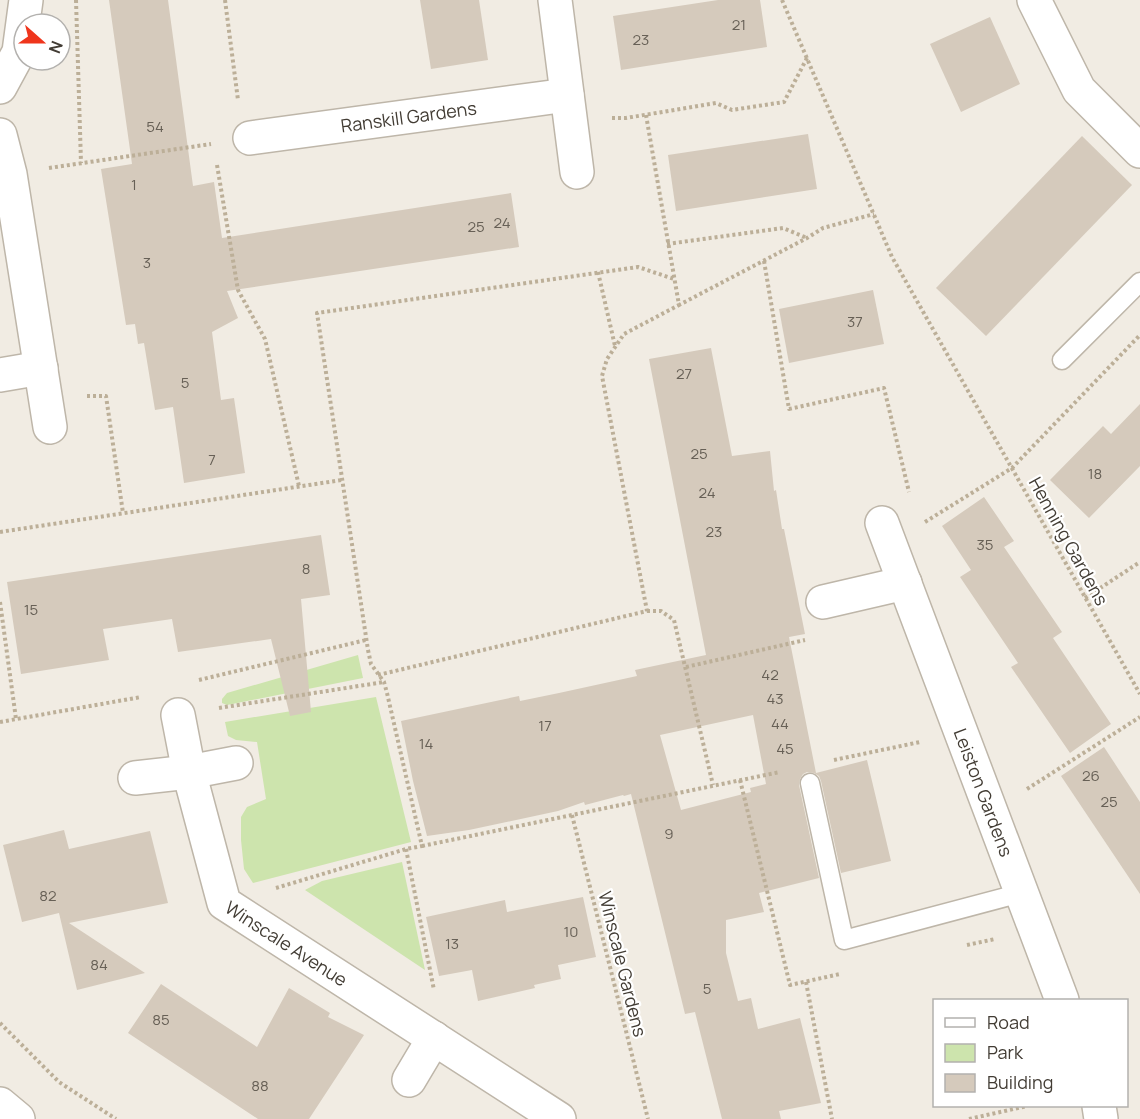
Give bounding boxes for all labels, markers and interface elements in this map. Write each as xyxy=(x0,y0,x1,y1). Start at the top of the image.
north arrow xyxy=(12,12,72,72)
house number: 21 xyxy=(732,14,746,35)
house number: 23 xyxy=(633,29,649,50)
text: N xyxy=(44,38,68,57)
street label: Ranskill Gardens xyxy=(339,95,478,138)
house number: 54 xyxy=(146,116,164,137)
house number: 1 xyxy=(131,174,137,195)
house number: 24 xyxy=(493,212,511,233)
house number: 25 xyxy=(467,216,485,237)
house number: 3 xyxy=(143,252,151,273)
house number: 37 xyxy=(847,311,863,332)
house number: 27 xyxy=(676,363,692,384)
house number: 5 xyxy=(181,372,189,393)
house number: 25 xyxy=(690,443,708,464)
house number: 7 xyxy=(208,449,216,470)
house number: 18 xyxy=(1088,463,1102,484)
street label: Henning Gardens xyxy=(1024,473,1114,609)
house number: 24 xyxy=(698,482,716,503)
house number: 23 xyxy=(706,521,722,542)
house number: 35 xyxy=(977,534,993,555)
house number: 8 xyxy=(302,558,310,579)
house number: 15 xyxy=(24,599,38,620)
house number: 42 xyxy=(761,664,779,685)
house number: 43 xyxy=(766,688,784,709)
house number: 44 xyxy=(771,713,789,734)
house number: 17 xyxy=(538,715,552,736)
street label: Leiston Gardens xyxy=(949,725,1019,860)
house number: 14 xyxy=(419,733,433,754)
house number: 45 xyxy=(776,738,794,759)
house number: 26 xyxy=(1082,765,1100,786)
house number: 25 xyxy=(1100,791,1118,812)
house number: 9 xyxy=(664,823,674,844)
house number: 82 xyxy=(39,885,57,906)
street label: Winscale Gardens xyxy=(593,889,653,1039)
street label: Winscale Avenue xyxy=(221,895,352,992)
house number: 10 xyxy=(564,921,579,942)
house number: 13 xyxy=(445,933,459,954)
house number: 84 xyxy=(90,954,108,975)
house number: 5 xyxy=(703,978,711,999)
legend xyxy=(933,999,1128,1107)
house number: 85 xyxy=(152,1009,170,1030)
text: Road xyxy=(987,1010,1030,1034)
text: Park xyxy=(987,1040,1024,1064)
text: Building xyxy=(987,1070,1053,1094)
house number: 88 xyxy=(251,1075,269,1096)

